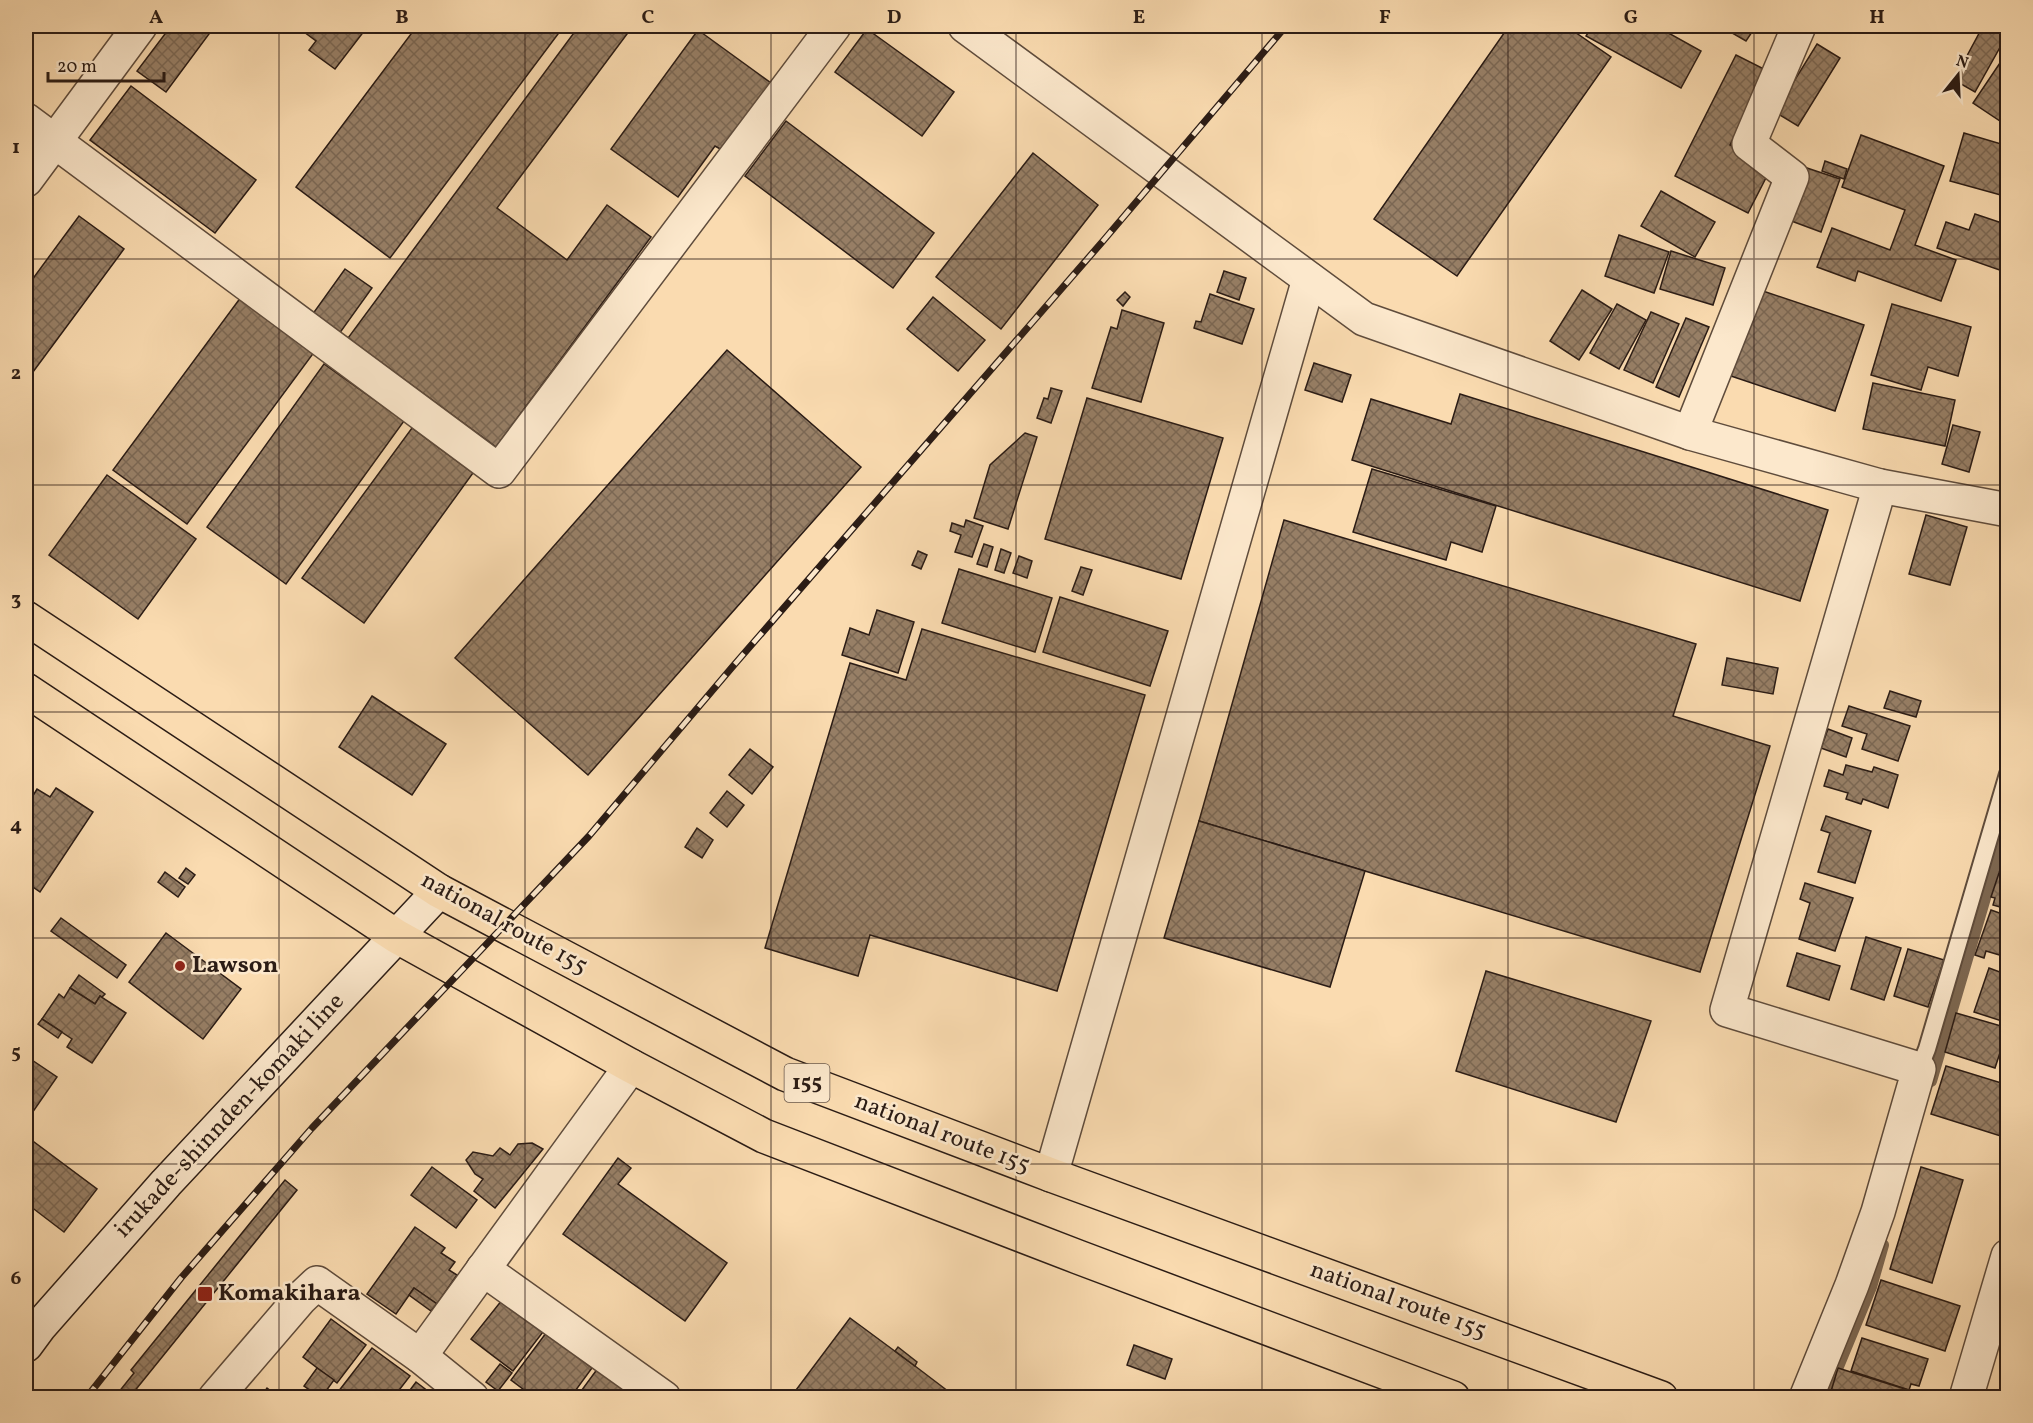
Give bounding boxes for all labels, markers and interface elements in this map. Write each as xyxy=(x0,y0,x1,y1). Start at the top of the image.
text: A xyxy=(149,4,163,32)
text: B xyxy=(395,4,409,32)
text: C xyxy=(642,4,655,32)
text: D xyxy=(887,4,901,32)
text: E xyxy=(1133,4,1145,32)
text: F xyxy=(1379,4,1391,32)
text: G xyxy=(1624,4,1638,32)
text: H xyxy=(1869,4,1885,32)
scale bar xyxy=(48,45,164,83)
north arrow xyxy=(1928,45,1988,105)
text: N xyxy=(1953,50,1971,75)
text: 20 m xyxy=(57,55,97,80)
text: 1 xyxy=(12,134,20,162)
text: 2 xyxy=(11,360,21,388)
text: 3 xyxy=(11,586,21,614)
text: 4 xyxy=(10,812,22,840)
street label: national route 155 xyxy=(415,864,593,984)
place label: Lawson xyxy=(192,949,278,983)
marker: Lawson xyxy=(173,959,187,973)
street label: irukade-shinnden-komaki line xyxy=(107,986,353,1246)
text: 5 xyxy=(11,1039,21,1067)
road number: 155 xyxy=(784,1064,830,1102)
street label: national route 155 xyxy=(849,1085,1035,1183)
street label: national route 155 xyxy=(1305,1253,1491,1349)
text: 6 xyxy=(11,1265,22,1293)
place label: Komakihara xyxy=(218,1277,361,1311)
marker: Komakihara xyxy=(196,1285,214,1303)

